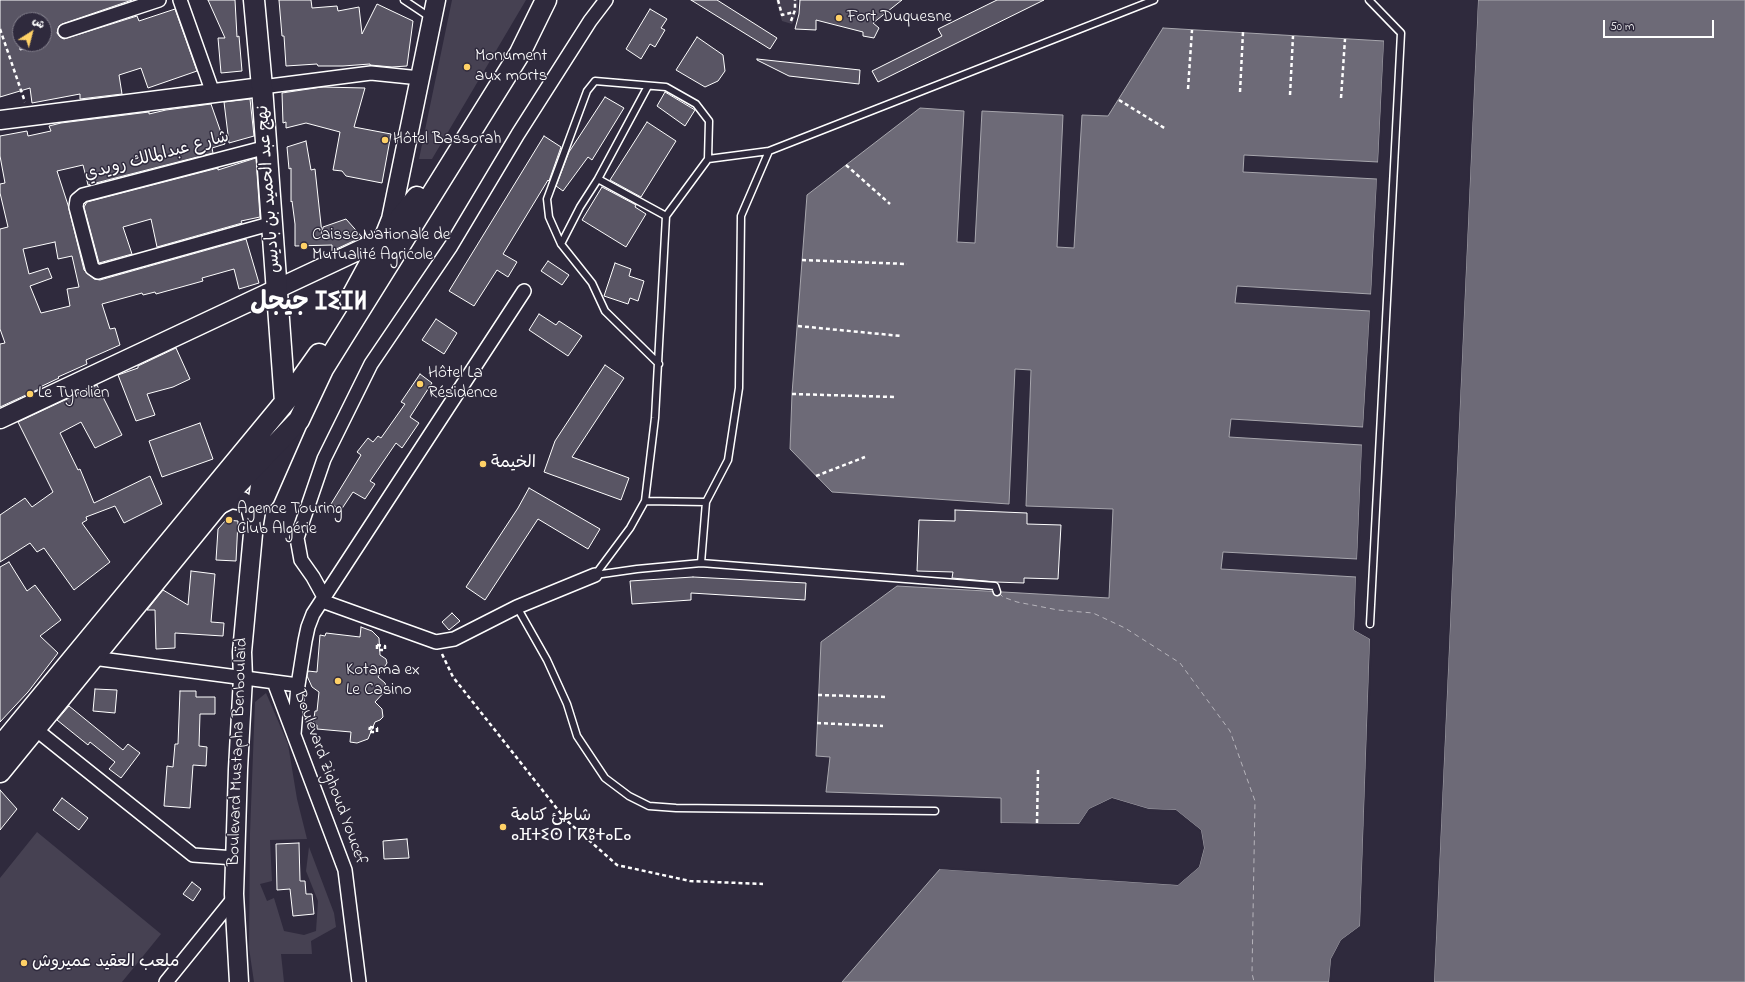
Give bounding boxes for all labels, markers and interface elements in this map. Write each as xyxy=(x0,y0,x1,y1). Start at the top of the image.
place label: Fort Duquesne xyxy=(847,8,952,28)
north arrow xyxy=(12,12,52,52)
scale bar xyxy=(1605,12,1716,38)
text: ش xyxy=(29,13,48,33)
marker: Fort Duquesne xyxy=(834,13,844,23)
text: 50 m xyxy=(1610,18,1634,36)
place label: Monument aux morts xyxy=(475,47,547,87)
marker: Monument aux morts xyxy=(462,62,472,72)
street label: نهج عبد الحميد بن باديس xyxy=(254,104,286,274)
street label: شارع عبدالمالك رويدي xyxy=(82,128,232,186)
place label: Hôtel Bassorah xyxy=(393,130,501,150)
marker: Hôtel Bassorah xyxy=(380,135,390,145)
place label: Caisse Nationale de Mutualité Agricole xyxy=(312,226,450,266)
marker: Caisse Nationale de Mutualité Agricole xyxy=(299,241,309,251)
district label: جيجل ⵊⵉⵊⵍ xyxy=(250,290,368,320)
place label: Hôtel La Résidence xyxy=(428,364,497,404)
marker: Hôtel La Résidence xyxy=(415,379,425,389)
place label: Le Tyrolien xyxy=(38,384,110,404)
marker: Le Tyrolien xyxy=(25,389,35,399)
place label: الخيمة xyxy=(491,454,536,474)
marker: الخيمة xyxy=(478,459,488,469)
place label: Agence Touring Club Algérie xyxy=(237,500,342,540)
marker: Agence Touring Club Algérie xyxy=(224,515,234,525)
street label: Boulevard Mustapha Benboulaïd xyxy=(225,637,253,867)
place label: Kotama ex Le Casino xyxy=(346,661,420,701)
marker: Kotama ex Le Casino xyxy=(333,676,343,686)
street label: Boulevard Zighoud Youcef xyxy=(288,688,370,868)
place label: شاطئ كتامة ⴰⴼⵜⵉⵙ ⵏ ⴽⵓⵜⴰⵎⴰ xyxy=(511,807,632,847)
marker: شاطئ كتامة ⴰⴼⵜⵉⵙ ⵏ ⴽⵓⵜⴰⵎⴰ xyxy=(498,822,508,832)
place label: ملعب العقيد عميروش xyxy=(32,953,179,973)
marker: ملعب العقيد عميروش xyxy=(19,958,29,968)

